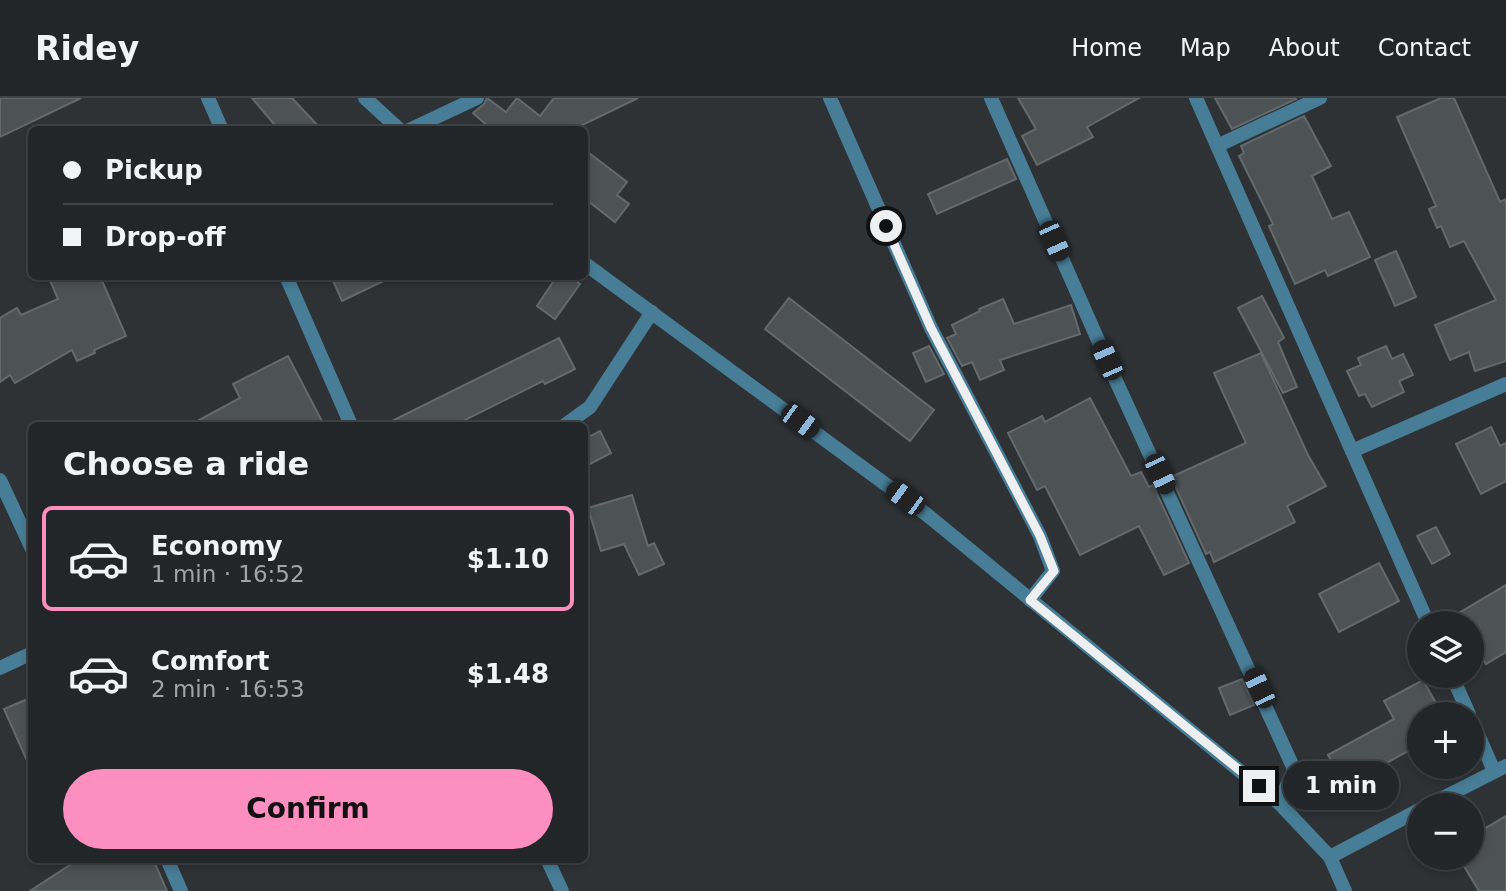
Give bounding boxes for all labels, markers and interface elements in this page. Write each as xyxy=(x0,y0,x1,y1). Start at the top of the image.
text: Ridey xyxy=(35,29,139,68)
text: Home xyxy=(1071,34,1142,62)
text: Map xyxy=(1180,34,1231,62)
text: About xyxy=(1269,34,1340,62)
text: Contact xyxy=(1378,34,1471,62)
text: Pickup xyxy=(105,155,203,185)
route start xyxy=(870,210,902,242)
car xyxy=(1036,218,1073,264)
text: Drop-off xyxy=(105,222,226,252)
car xyxy=(1089,337,1126,383)
car xyxy=(777,400,824,442)
text: Choose a ride xyxy=(63,445,309,483)
car xyxy=(1142,451,1179,497)
car xyxy=(882,477,929,519)
icon: car xyxy=(67,527,130,590)
text: Economy xyxy=(151,531,282,561)
text: $1.10 xyxy=(467,544,549,574)
text: 1 min · 16:52 xyxy=(151,561,305,587)
map controls xyxy=(1407,611,1484,870)
button: layers xyxy=(1407,611,1484,688)
icon: car xyxy=(67,642,130,705)
text: Comfort xyxy=(151,646,269,676)
text: $1.48 xyxy=(467,659,549,689)
car xyxy=(1241,665,1278,711)
text: 2 min · 16:53 xyxy=(151,676,305,702)
button: + xyxy=(1407,702,1484,779)
callout: 1 min xyxy=(1284,762,1399,810)
button: Confirm xyxy=(63,769,553,849)
route end xyxy=(1243,770,1275,802)
text: 1 min xyxy=(1305,772,1377,798)
button: − xyxy=(1407,793,1484,870)

